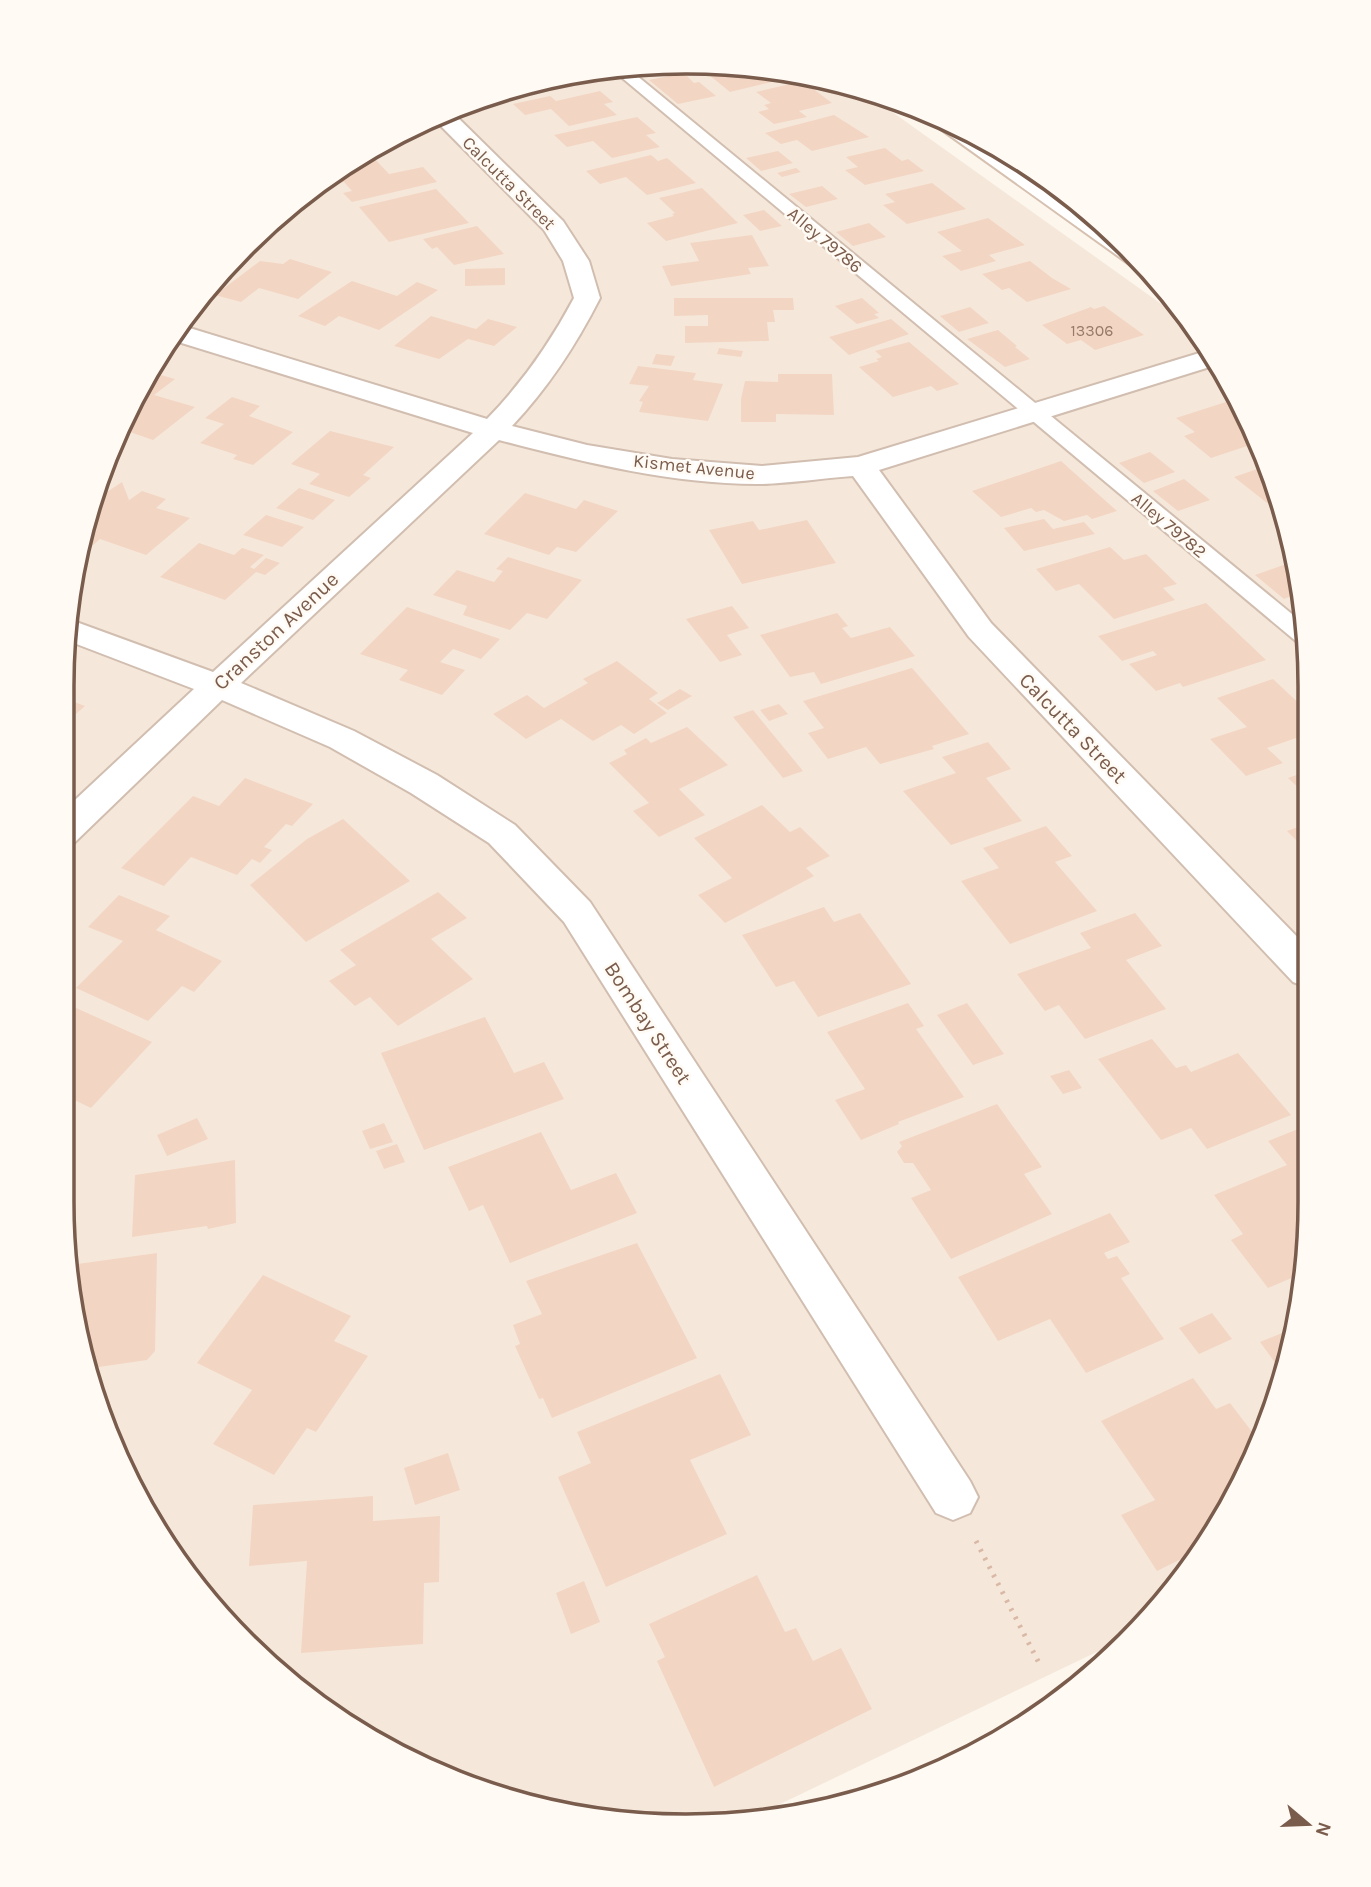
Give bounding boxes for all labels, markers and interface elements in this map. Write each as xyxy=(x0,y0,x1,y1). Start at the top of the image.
street label: Calcutta Street xyxy=(458,132,561,235)
street label: Alley 79786 xyxy=(783,202,867,278)
house number: 13306 xyxy=(1071,321,1113,340)
street label: Kismet Avenue xyxy=(632,450,756,484)
street label: Alley 79782 xyxy=(1127,487,1211,563)
street label: Cranston Avenue xyxy=(209,567,343,695)
street label: Calcutta Street xyxy=(1014,668,1132,788)
street label: Bombay Street xyxy=(600,958,696,1089)
north arrow xyxy=(1273,1789,1343,1859)
text: N xyxy=(1311,1819,1336,1839)

